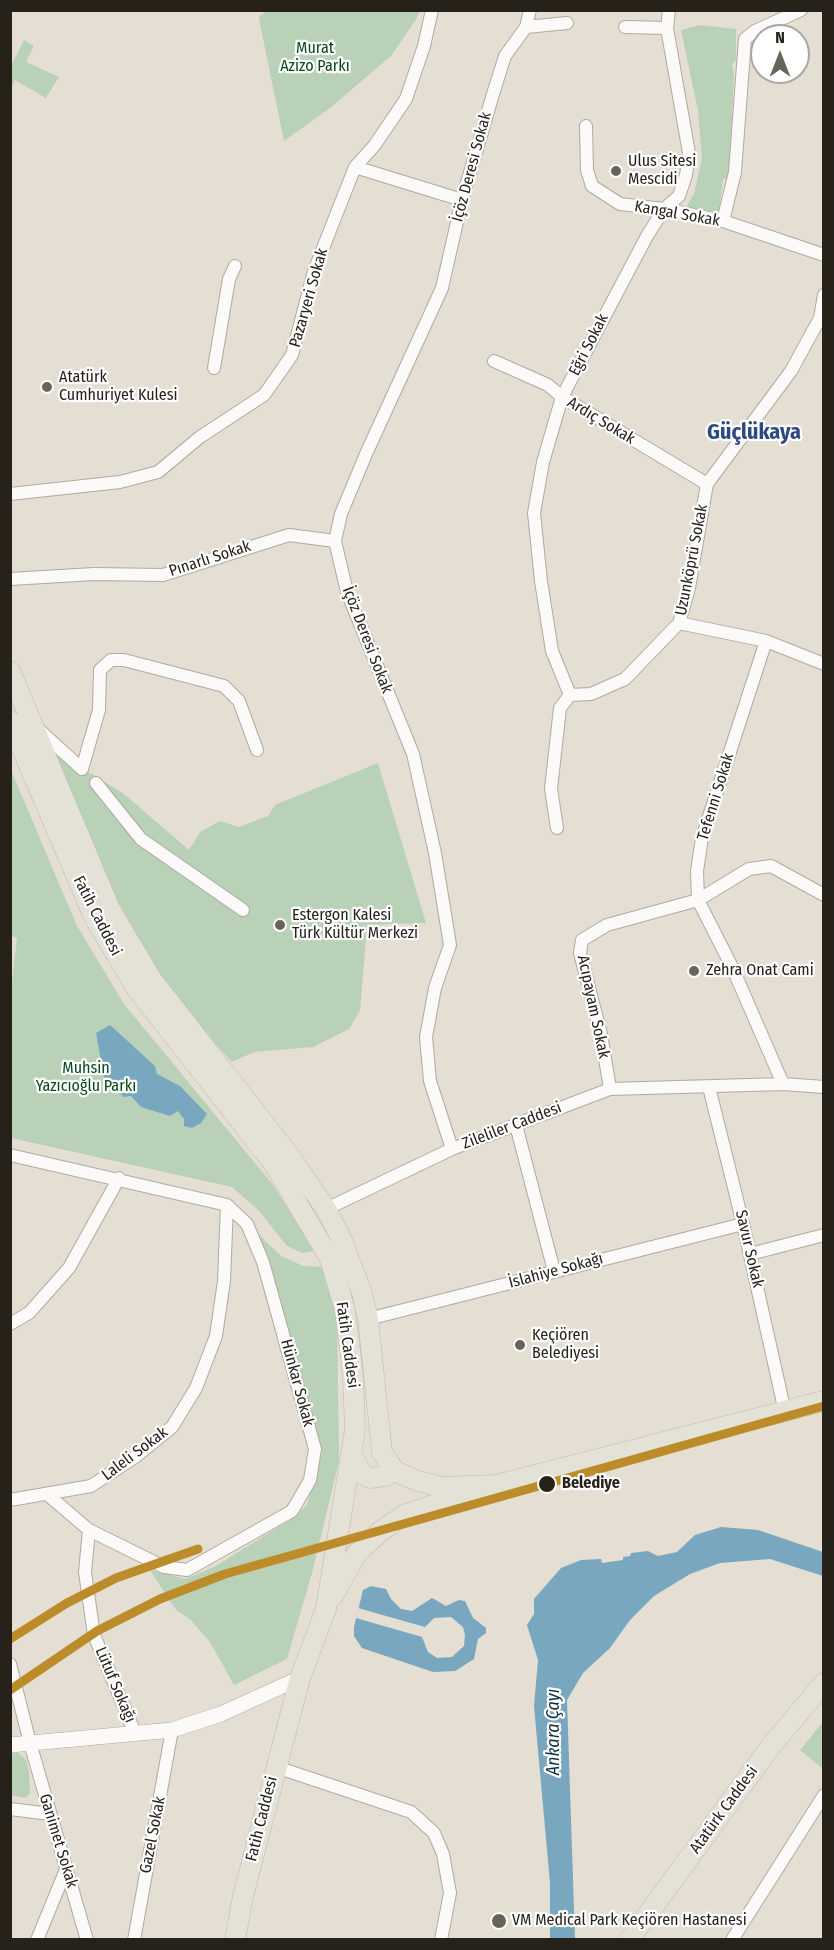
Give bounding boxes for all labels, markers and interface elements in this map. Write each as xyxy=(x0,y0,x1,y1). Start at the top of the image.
north arrow xyxy=(750,24,810,84)
text: N xyxy=(775,28,785,47)
park label: Murat Azizo Parkı xyxy=(280,39,350,77)
street label: İçöz Deresi Sokak xyxy=(448,110,496,224)
place label: Ulus Sitesi Mescidi xyxy=(628,152,696,190)
marker: Ulus Sitesi Mescidi xyxy=(609,164,623,178)
street label: Kangal Sokak xyxy=(633,197,721,231)
street label: Pazaryeri Sokak xyxy=(286,246,332,350)
street label: Eğri Sokak xyxy=(565,311,613,379)
place label: Atatürk Cumhuriyet Kulesi xyxy=(59,368,178,406)
marker: Atatürk Cumhuriyet Kulesi xyxy=(40,380,54,394)
street label: Ardıç Sokak xyxy=(564,393,638,449)
district label: Güçlükaya xyxy=(707,420,801,446)
street label: Uzunköprü Sokak xyxy=(672,503,712,617)
street label: Pınarlı Sokak xyxy=(167,537,253,581)
street label: İçöz Deresi Sokak xyxy=(338,584,396,696)
street label: Tefenni Sokak xyxy=(694,751,738,843)
street label: Fatih Caddesi xyxy=(69,873,125,959)
place label: Estergon Kalesi Türk Kültür Merkezi xyxy=(292,906,418,944)
marker: Estergon Kalesi Türk Kültür Merkezi xyxy=(273,918,287,932)
street label: Acıpayam Sokak xyxy=(573,954,613,1060)
place label: Zehra Onat Cami xyxy=(706,961,814,981)
marker: Zehra Onat Cami xyxy=(687,964,701,978)
park label: Muhsin Yazıcıoğlu Parkı xyxy=(36,1059,136,1097)
street label: Zileliler Caddesi xyxy=(460,1098,564,1154)
street label: Savur Sokak xyxy=(731,1208,767,1290)
street label: İslahiye Sokağı xyxy=(507,1249,605,1293)
street label: Fatih Caddesi xyxy=(331,1301,363,1389)
place label: Keçiören Belediyesi xyxy=(532,1326,599,1364)
street label: Hünkar Sokak xyxy=(276,1337,318,1429)
marker: Keçiören Belediyesi xyxy=(513,1338,527,1352)
street label: Laleli Sokak xyxy=(98,1423,172,1485)
marker: Belediye xyxy=(537,1474,557,1494)
place label: Belediye xyxy=(562,1474,620,1494)
street label: Lütuf Sokağı xyxy=(90,1644,140,1726)
water label: Ankara Çayı xyxy=(543,1689,565,1775)
street label: Atatürk Caddesi xyxy=(686,1762,762,1858)
street label: Fatih Caddesi xyxy=(242,1774,282,1864)
street label: Ganimet Sokak xyxy=(35,1792,81,1890)
street label: Gazel Sokak xyxy=(136,1795,170,1875)
place label: VM Medical Park Keçiören Hastanesi xyxy=(512,1911,747,1931)
marker: VM Medical Park Keçiören Hastanesi xyxy=(490,1912,508,1930)

